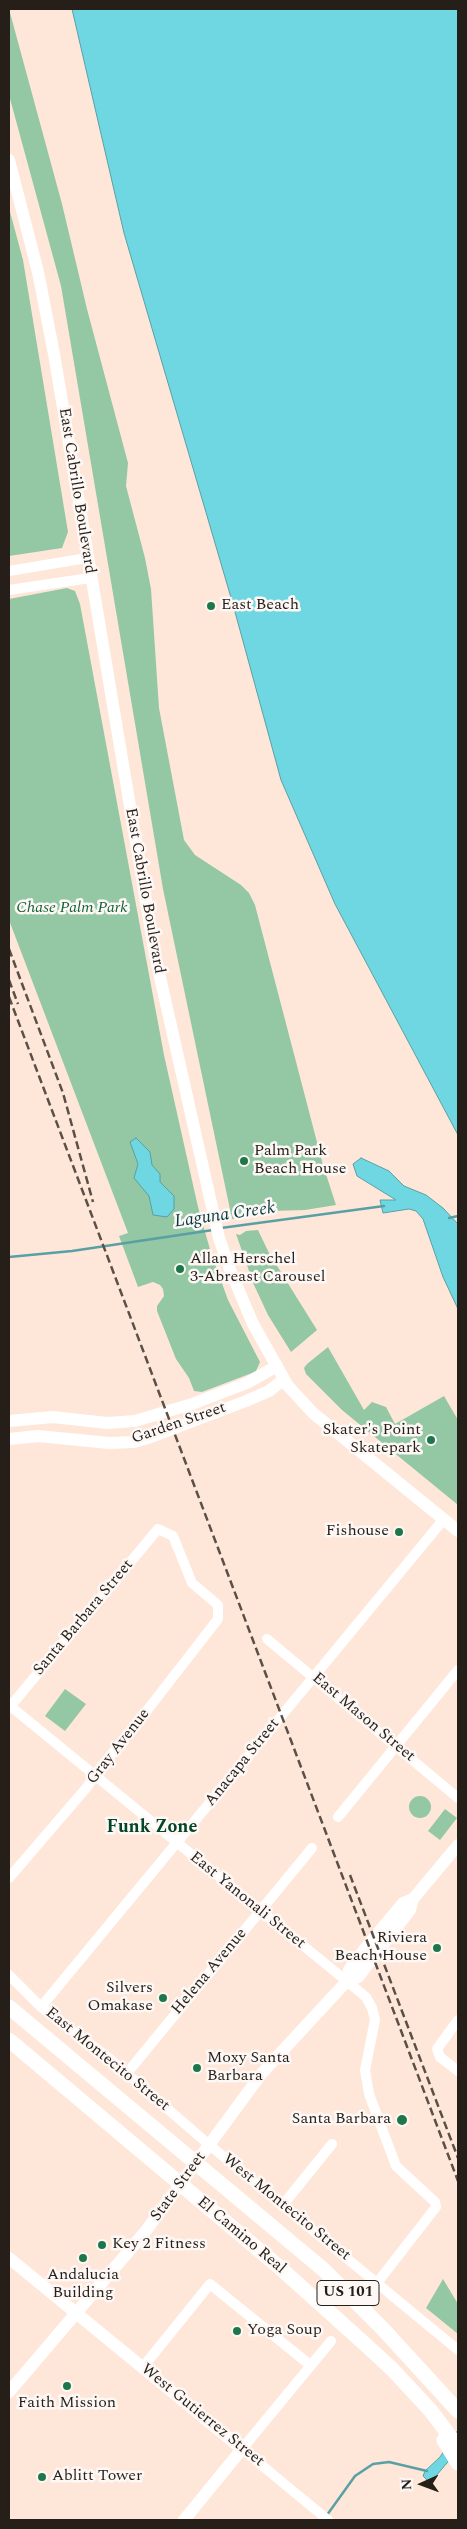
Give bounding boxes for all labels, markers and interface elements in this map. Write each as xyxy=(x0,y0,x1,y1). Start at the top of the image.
street label: East Cabrillo Boulevard xyxy=(53,407,99,575)
place label: East Beach xyxy=(221,596,299,616)
marker: East Beach xyxy=(205,600,217,612)
street label: East Cabrillo Boulevard xyxy=(120,807,168,975)
park label: Chase Palm Park xyxy=(16,899,128,919)
place label: Palm Park Beach House xyxy=(254,1142,347,1180)
marker: Palm Park Beach House xyxy=(238,1155,250,1167)
water label: Laguna Creek xyxy=(173,1198,277,1234)
place label: Allan Herschel 3-Abreast Carousel xyxy=(190,1250,325,1288)
marker: Allan Herschel 3-Abreast Carousel xyxy=(174,1263,186,1275)
street label: Garden Street xyxy=(129,1399,229,1449)
place label: Skater's Point Skatepark xyxy=(323,1421,421,1459)
marker: Skater's Point Skatepark xyxy=(425,1434,437,1446)
place label: Fishouse xyxy=(326,1522,389,1542)
marker: Fishouse xyxy=(393,1526,405,1538)
street label: Santa Barbara Street xyxy=(30,1556,138,1680)
street label: East Mason Street xyxy=(308,1669,418,1767)
street label: Gray Avenue xyxy=(83,1705,155,1789)
street label: Anacapa Street xyxy=(202,1715,284,1811)
district label: Funk Zone xyxy=(107,1817,197,1839)
street label: East Yanonali Street xyxy=(185,1848,309,1954)
street label: Helena Avenue xyxy=(168,1925,252,2019)
place label: Riviera Beach House xyxy=(334,1929,427,1967)
marker: Riviera Beach House xyxy=(431,1942,443,1954)
place label: Silvers Omakase xyxy=(87,1979,153,2017)
marker: Silvers Omakase xyxy=(157,1992,169,2004)
street label: East Montecito Street xyxy=(41,2004,173,2116)
place label: Moxy Santa Barbara xyxy=(207,2049,290,2087)
marker: Moxy Santa Barbara xyxy=(191,2062,203,2074)
place label: Santa Barbara xyxy=(292,2110,391,2130)
marker: Santa Barbara xyxy=(395,2113,409,2127)
street label: State Street xyxy=(147,2148,211,2226)
street label: West Montecito Street xyxy=(218,2150,354,2266)
street label: El Camino Real xyxy=(193,2193,289,2279)
place label: Key 2 Fitness xyxy=(112,2235,206,2255)
marker: Key 2 Fitness xyxy=(96,2239,108,2251)
marker: Andalucia Building xyxy=(77,2252,89,2264)
place label: Andalucia Building xyxy=(47,2266,119,2304)
road number: US 101 xyxy=(317,2280,379,2306)
place label: Yoga Soup xyxy=(247,2321,322,2341)
marker: Yoga Soup xyxy=(231,2325,243,2337)
street label: West Gutierrez Street xyxy=(136,2360,268,2472)
marker: Faith Mission xyxy=(61,2380,73,2392)
place label: Faith Mission xyxy=(18,2394,116,2414)
north arrow xyxy=(397,2459,447,2509)
place label: Ablitt Tower xyxy=(52,2467,142,2487)
marker: Ablitt Tower xyxy=(36,2471,48,2483)
text: N xyxy=(396,2478,417,2491)

